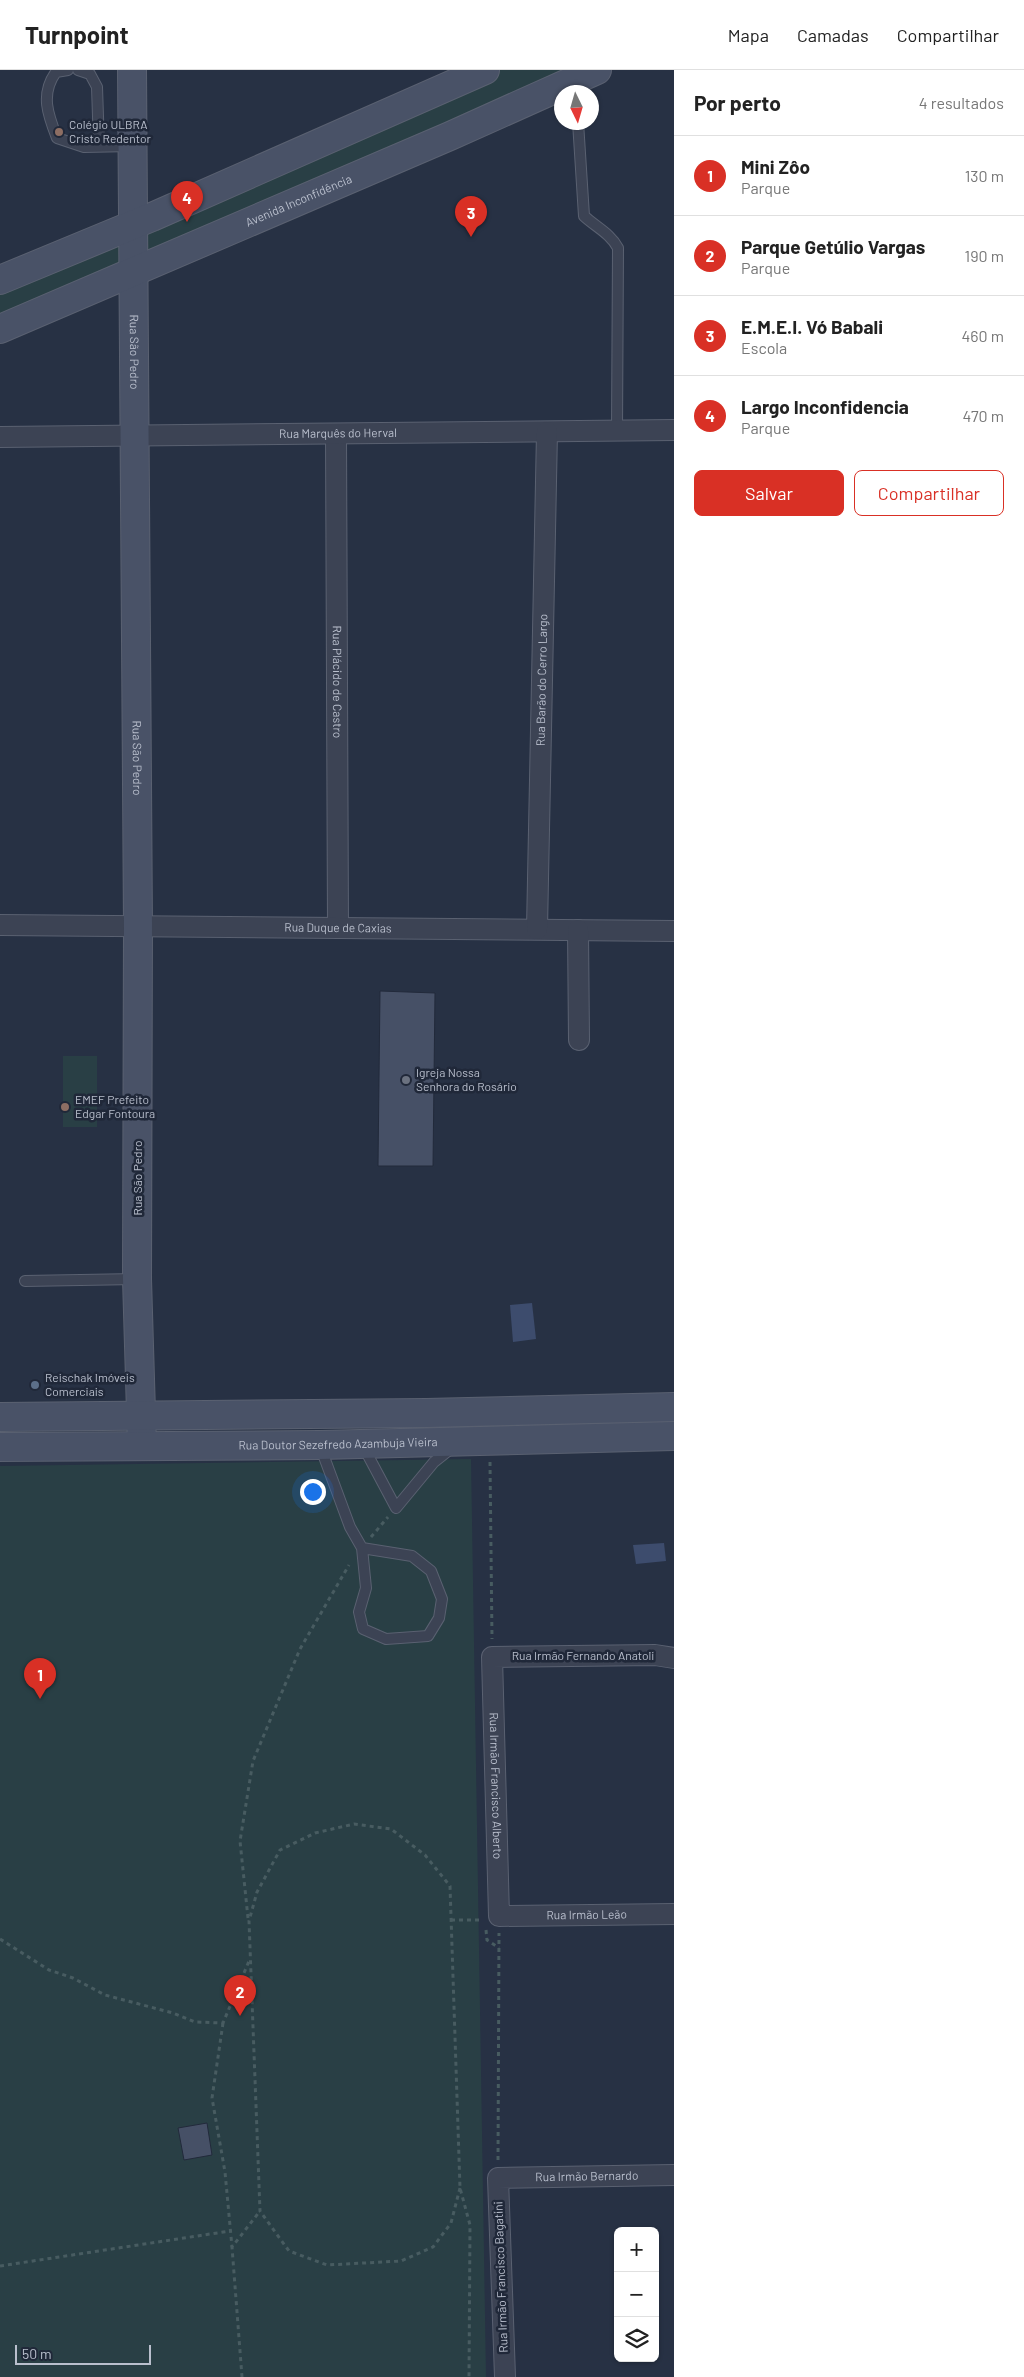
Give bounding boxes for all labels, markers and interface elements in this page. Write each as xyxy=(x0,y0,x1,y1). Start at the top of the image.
text: Turnpoint xyxy=(25,20,129,49)
text: Mapa xyxy=(728,24,769,46)
text: Camadas xyxy=(797,24,869,46)
text: Compartilhar xyxy=(897,24,999,46)
north arrow xyxy=(554,85,599,130)
text: Por perto xyxy=(694,90,781,115)
text: 4 resultados xyxy=(919,93,1004,112)
place label: Colégio ULBRA Cristo Redentor xyxy=(69,117,151,145)
marker: Colégio ULBRA Cristo Redentor xyxy=(53,126,65,138)
text: Mini Zôo xyxy=(741,155,810,178)
text: 1 xyxy=(707,166,713,185)
text: 130 m xyxy=(965,166,1004,185)
street label: Avenida Inconfidência xyxy=(243,171,354,229)
text: Parque xyxy=(741,178,790,197)
pin: 4 xyxy=(171,181,203,222)
pin: 3 xyxy=(455,196,487,237)
text: Parque Getúlio Vargas xyxy=(741,235,925,258)
text: 2 xyxy=(706,246,714,265)
text: 190 m xyxy=(965,246,1004,265)
text: Parque xyxy=(741,258,790,277)
street label: Rua São Pedro xyxy=(128,314,142,390)
text: E.M.E.I. Vó Babali xyxy=(741,315,883,338)
text: 3 xyxy=(706,326,714,345)
text: 460 m xyxy=(961,326,1004,345)
text: Escola xyxy=(741,338,787,357)
text: Largo Inconfidencia xyxy=(741,395,909,418)
text: 4 xyxy=(705,406,715,425)
text: 470 m xyxy=(963,406,1004,425)
text: Parque xyxy=(741,418,790,437)
street label: Rua Marquês do Herval xyxy=(279,425,397,440)
button: Salvar xyxy=(694,470,844,516)
button: Compartilhar xyxy=(854,470,1004,516)
street label: Rua Barão do Cerro Largo xyxy=(533,614,549,746)
street label: Rua Plácido de Castro xyxy=(331,626,345,738)
street label: Rua São Pedro xyxy=(131,720,145,796)
street label: Rua Duque de Caxias xyxy=(284,920,392,934)
place label: Igreja Nossa Senhora do Rosário xyxy=(416,1065,517,1093)
marker: Igreja Nossa Senhora do Rosário xyxy=(400,1074,412,1086)
place label: EMEF Prefeito Edgar Fontoura xyxy=(75,1092,155,1120)
marker: EMEF Prefeito Edgar Fontoura xyxy=(59,1101,71,1113)
street label: Rua São Pedro xyxy=(130,1141,144,1215)
place label: Reischak Imóveis Comerciais xyxy=(45,1370,135,1398)
marker: Reischak Imóveis Comerciais xyxy=(29,1379,41,1391)
street label: Rua Doutor Sezefredo Azambuja Vieira xyxy=(238,1434,438,1452)
your location xyxy=(300,1479,326,1505)
street label: Rua Irmão Fernando Anatoli xyxy=(512,1648,654,1662)
pin: 1 xyxy=(24,1658,56,1699)
street label: Rua Irmão Francisco Alberto xyxy=(487,1712,505,1859)
street label: Rua Irmão Leão xyxy=(546,1907,627,1921)
pin: 2 xyxy=(224,1975,256,2016)
street label: Rua Irmão Bernardo xyxy=(535,2168,639,2183)
street label: Rua Irmão Francisco Bagatini xyxy=(490,2201,510,2353)
map controls xyxy=(614,2227,659,2362)
button: + xyxy=(614,2227,659,2272)
button: − xyxy=(614,2272,659,2317)
button: layers xyxy=(614,2317,659,2362)
scale bar xyxy=(15,2342,151,2365)
text: 50 m xyxy=(22,2345,51,2362)

